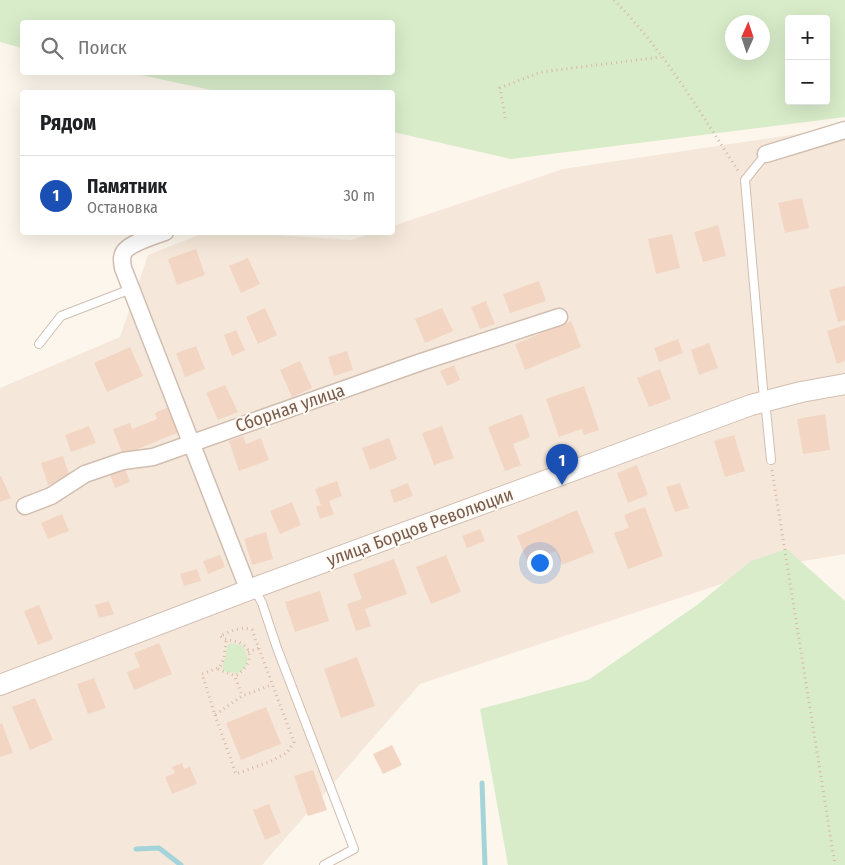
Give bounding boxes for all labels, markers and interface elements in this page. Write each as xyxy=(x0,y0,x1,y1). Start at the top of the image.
north arrow xyxy=(725,15,770,60)
map controls xyxy=(785,15,830,105)
button: + xyxy=(785,15,830,60)
search box xyxy=(20,20,395,75)
icon: search xyxy=(38,34,66,62)
text: Поиск xyxy=(78,36,127,59)
button: − xyxy=(785,60,830,105)
text: Рядом xyxy=(40,110,96,136)
text: Памятник xyxy=(87,175,167,198)
text: 1 xyxy=(53,186,59,205)
text: 30 m xyxy=(343,186,375,205)
text: Остановка xyxy=(87,198,158,217)
street label: Сборная улица xyxy=(233,379,348,437)
pin: 1 xyxy=(546,444,578,485)
street label: улица Борцов Революции xyxy=(324,483,516,571)
your location xyxy=(527,550,553,576)

